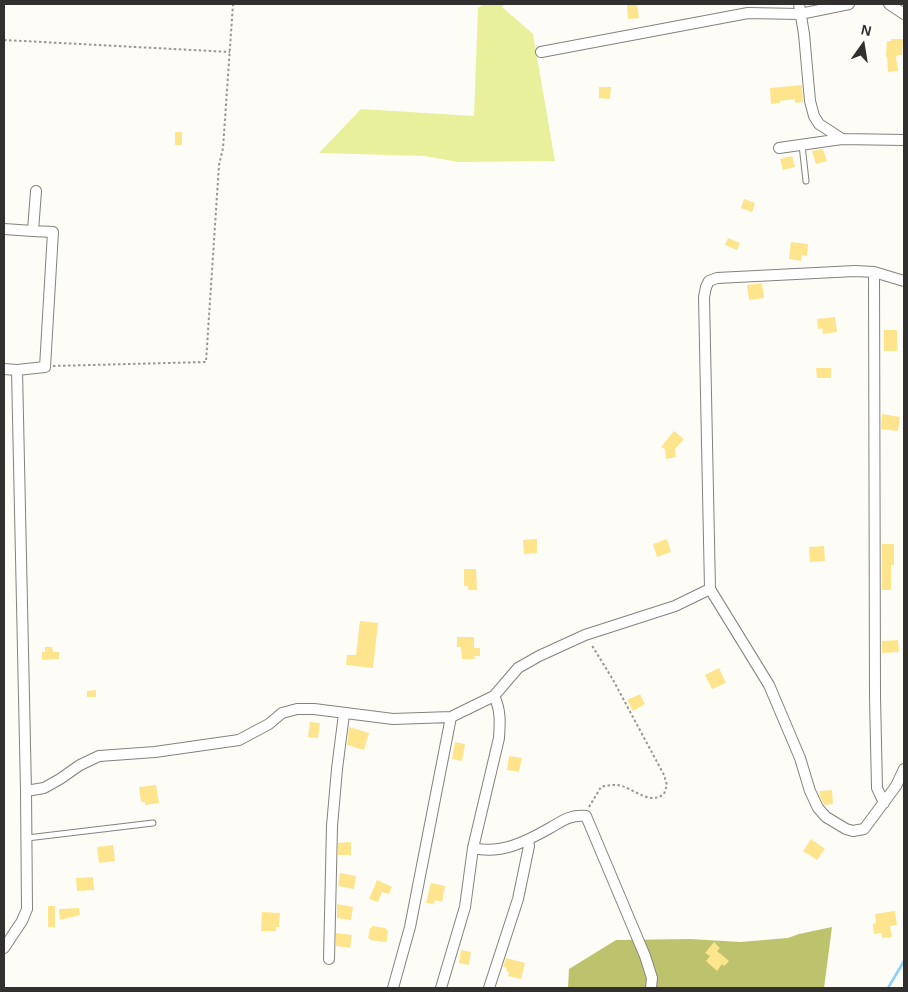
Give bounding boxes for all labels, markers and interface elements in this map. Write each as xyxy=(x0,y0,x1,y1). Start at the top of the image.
north arrow xyxy=(838,20,888,70)
text: N xyxy=(860,21,873,39)

